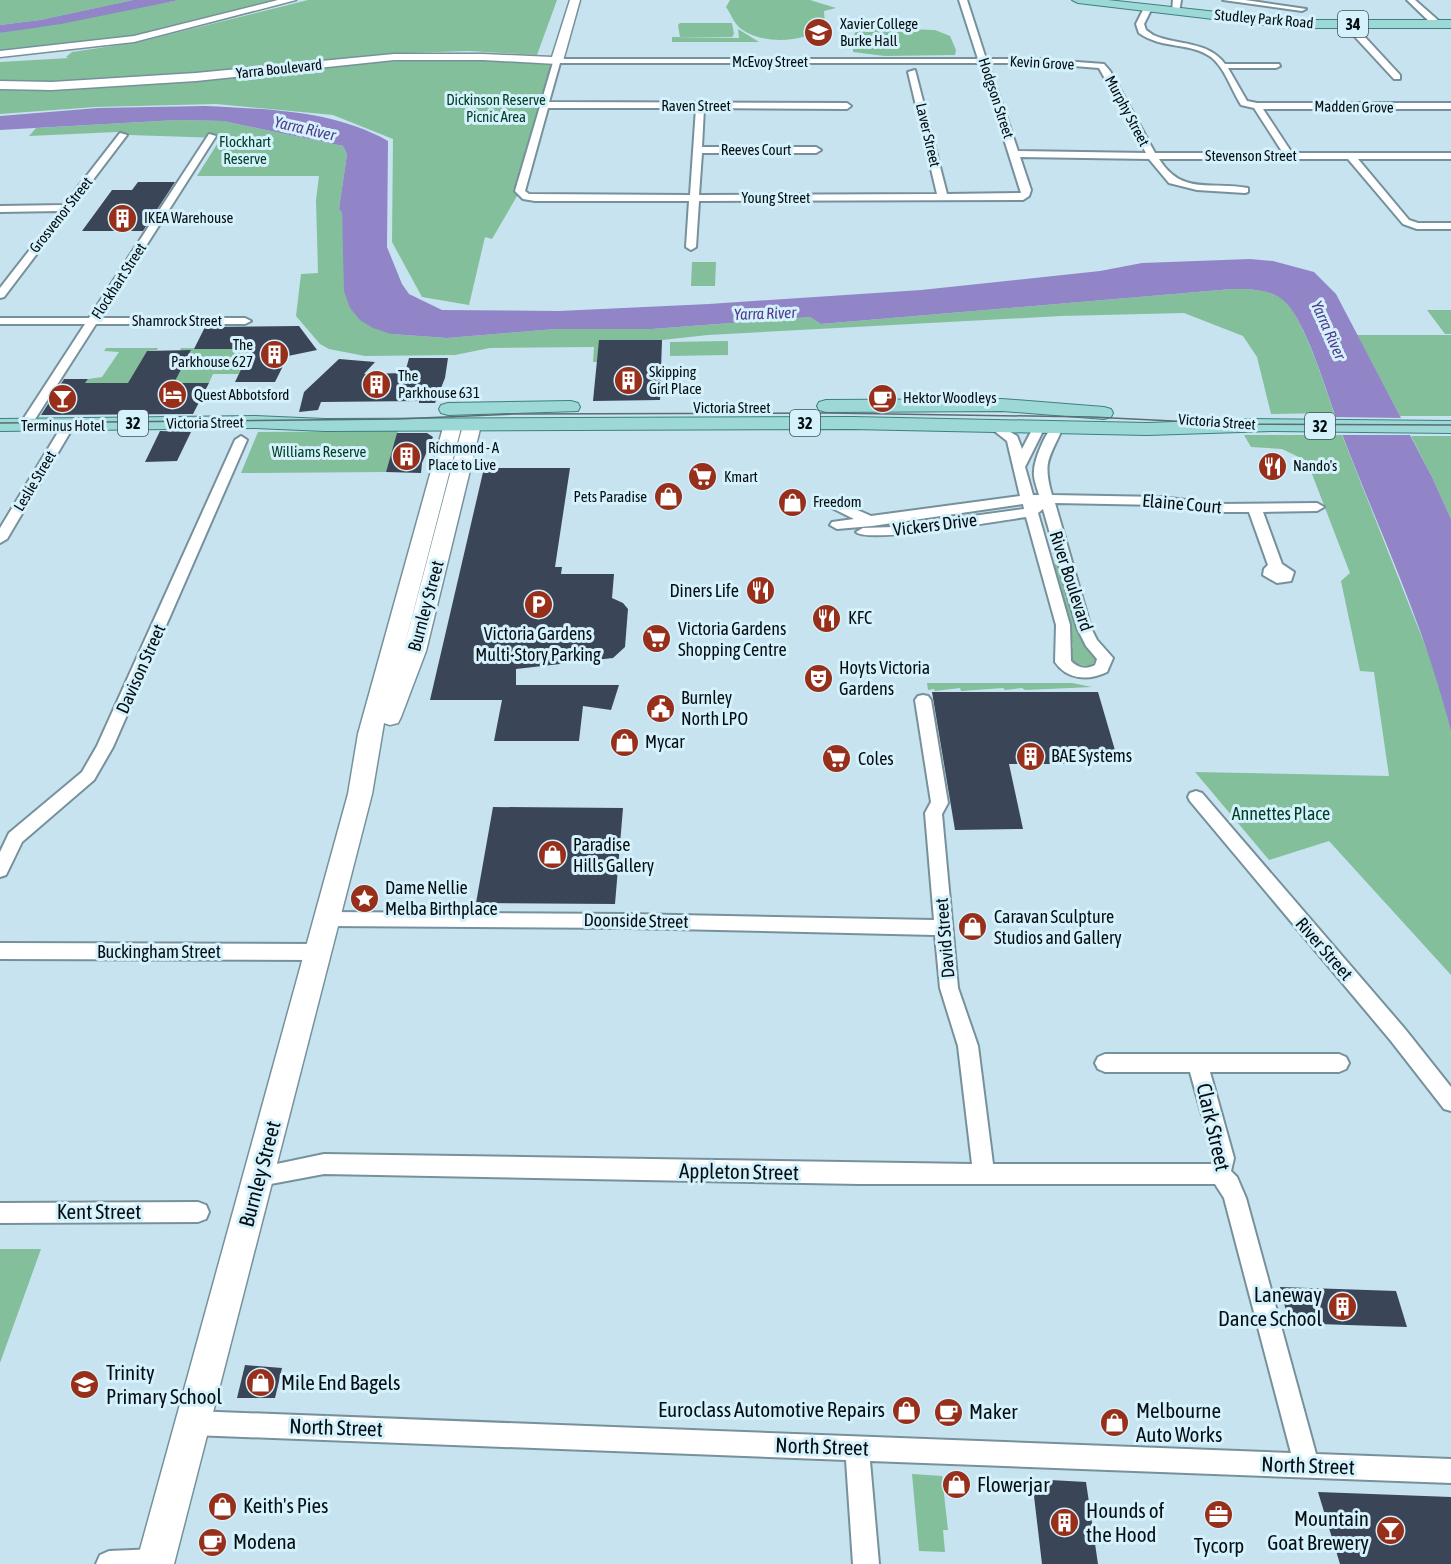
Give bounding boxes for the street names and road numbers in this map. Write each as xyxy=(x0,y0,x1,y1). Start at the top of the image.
street label: Studley Park Road xyxy=(1214,6,1314,31)
road number: 34 xyxy=(1338,11,1368,37)
street label: Kevin Grove xyxy=(1009,52,1075,73)
street label: McEvoy Street xyxy=(732,53,808,70)
street label: Hodgson Street xyxy=(975,55,1018,140)
street label: Yarra Boulevard xyxy=(235,56,323,81)
street label: Murphy Street xyxy=(1102,73,1153,149)
street label: Raven Street xyxy=(661,97,731,114)
street label: Madden Grove xyxy=(1314,97,1394,116)
street label: Laver Street xyxy=(913,101,944,168)
street label: Reeves Court xyxy=(721,141,791,158)
street label: Stevenson Street xyxy=(1205,147,1297,164)
street label: Grosvenor Street xyxy=(26,173,95,256)
street label: Young Street xyxy=(742,189,810,206)
street label: Flockhart Street xyxy=(88,240,149,322)
street label: Shamrock Street xyxy=(132,312,222,329)
street label: Victoria Street xyxy=(693,399,771,416)
road number: 32 xyxy=(118,410,148,436)
road number: 32 xyxy=(790,410,820,436)
street label: Victoria Street xyxy=(1178,410,1256,433)
street label: Victoria Street xyxy=(166,413,244,432)
road number: 32 xyxy=(1305,413,1335,439)
street label: Leslie Street xyxy=(10,448,59,514)
street label: Elaine Court xyxy=(1141,490,1223,517)
street label: Vickers Drive xyxy=(892,509,978,540)
street label: River Boulevard xyxy=(1045,528,1098,634)
street label: Burnley Street xyxy=(403,558,448,654)
street label: Davison Street xyxy=(112,621,170,717)
street label: David Street xyxy=(931,897,958,979)
street label: Doonside Street xyxy=(583,909,689,932)
street label: River Street xyxy=(1292,913,1357,984)
street label: Buckingham Street xyxy=(97,941,221,962)
street label: Clark Street xyxy=(1192,1081,1236,1173)
street label: Burnley Street xyxy=(233,1118,285,1229)
street label: Appleton Street xyxy=(679,1158,799,1184)
street label: Kent Street xyxy=(57,1199,141,1223)
street label: North Street xyxy=(289,1413,383,1441)
street label: North Street xyxy=(775,1432,869,1460)
street label: North Street xyxy=(1261,1451,1355,1479)

